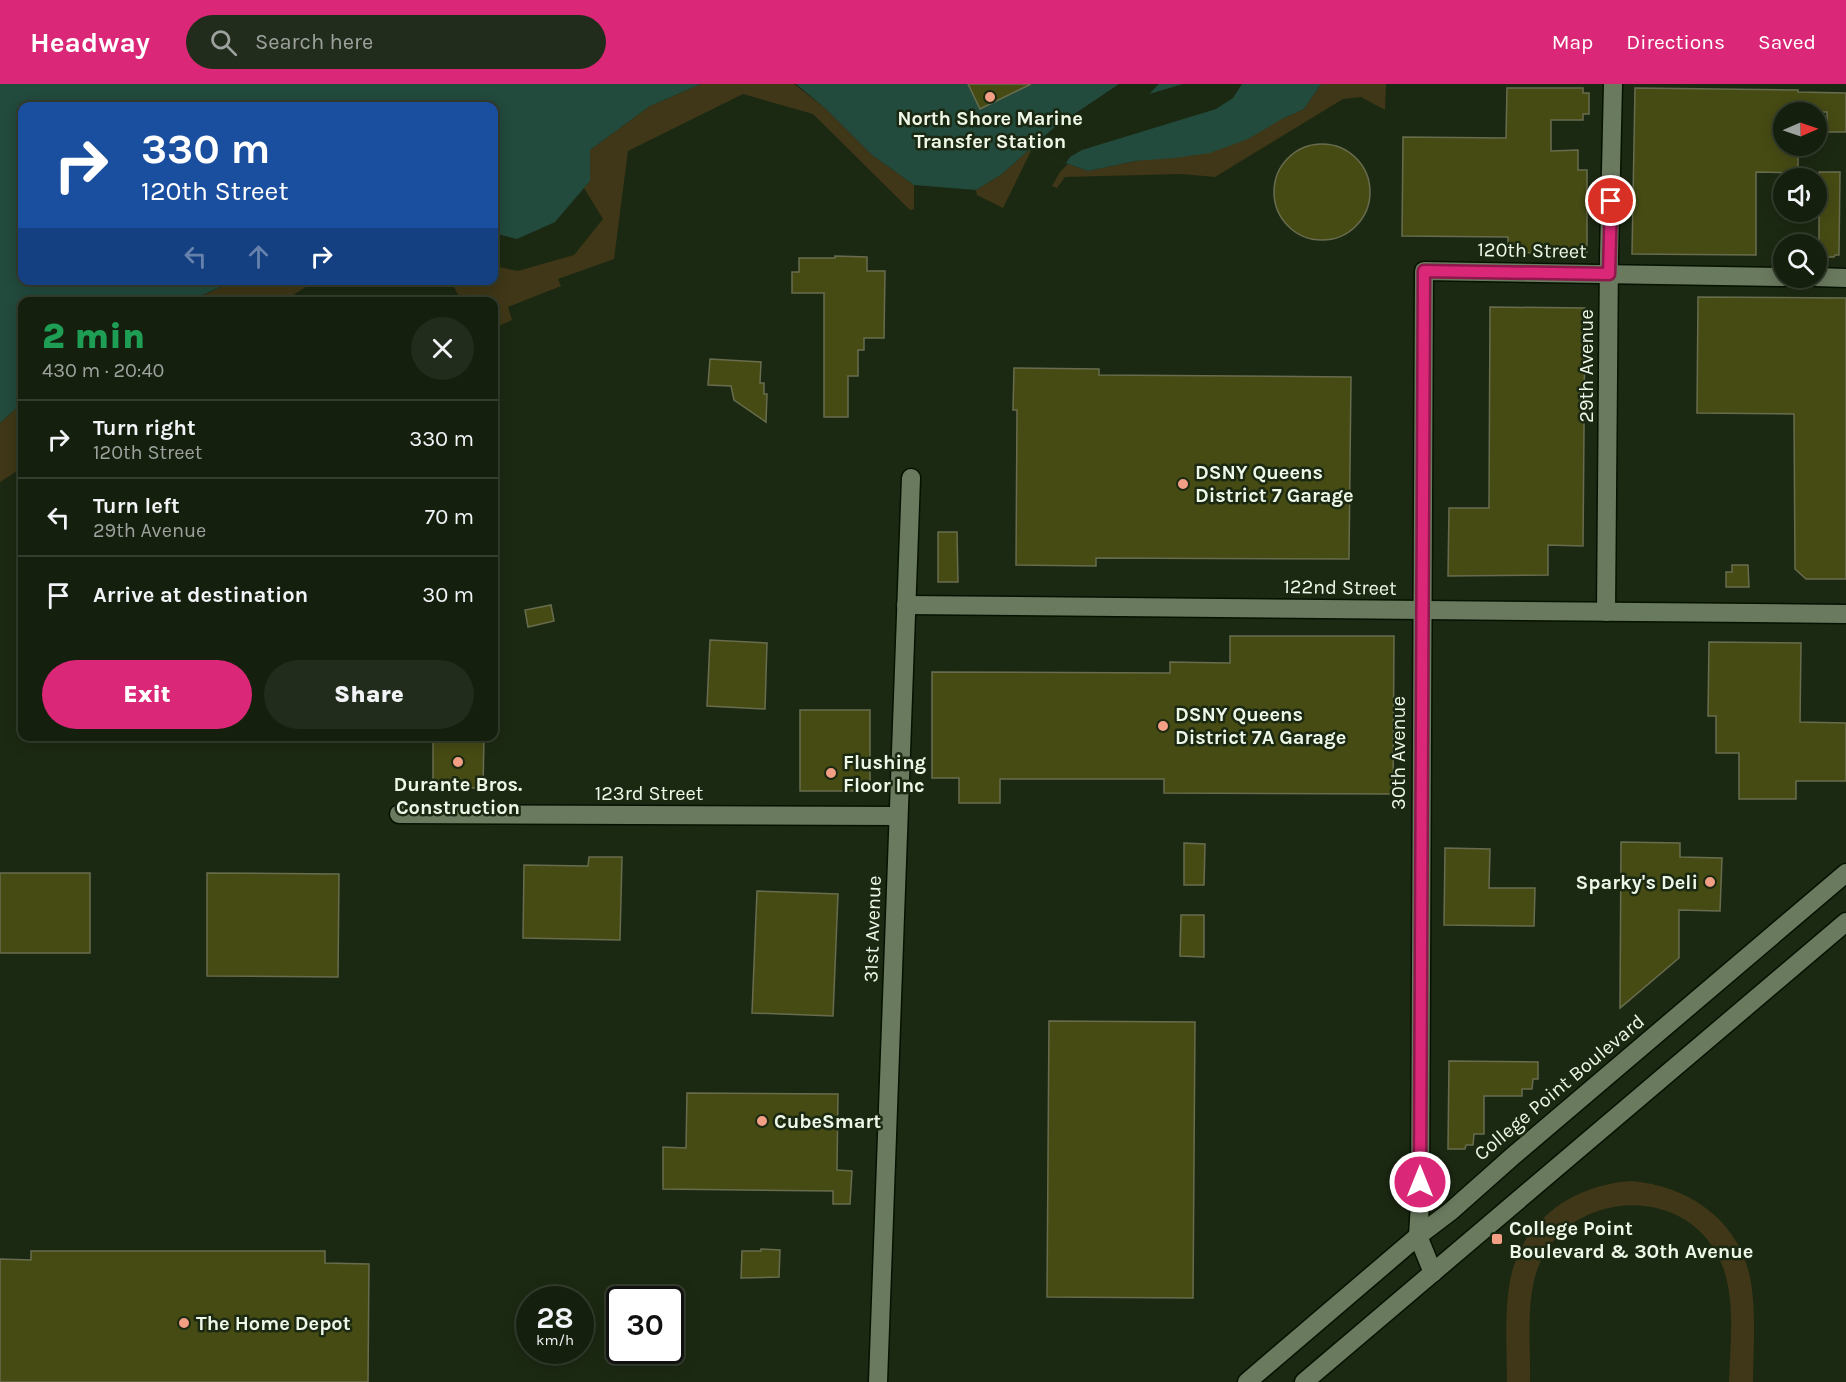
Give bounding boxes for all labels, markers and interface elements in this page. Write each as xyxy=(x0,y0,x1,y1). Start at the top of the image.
search box xyxy=(186,15,606,69)
text: Headway xyxy=(30,26,150,59)
icon: search xyxy=(207,26,240,59)
text: Search here xyxy=(255,29,373,55)
text: Map xyxy=(1552,30,1593,54)
text: Directions xyxy=(1626,30,1725,54)
text: Saved xyxy=(1758,30,1816,54)
marker: North Shore Marine Transfer Station xyxy=(983,90,997,104)
north arrow xyxy=(1773,102,1827,156)
map controls xyxy=(1773,102,1827,288)
place label: North Shore Marine Transfer Station xyxy=(897,107,1083,153)
text: 330 m xyxy=(141,124,270,174)
icon: right xyxy=(42,126,120,204)
button: sound xyxy=(1773,168,1827,222)
text: 120th Street xyxy=(141,175,289,207)
pin xyxy=(1585,175,1636,226)
icon: arrive xyxy=(1594,184,1627,217)
button: search xyxy=(1773,234,1827,288)
street label: 120th Street xyxy=(1477,238,1587,263)
icon: left xyxy=(179,240,212,273)
icon: ahead xyxy=(242,240,275,273)
icon: right xyxy=(305,240,338,273)
street label: 29th Avenue xyxy=(1575,309,1598,423)
text: 2 min xyxy=(42,315,145,357)
button: close xyxy=(411,317,474,380)
text: 430 m · 20:40 xyxy=(42,359,165,382)
text: Turn right xyxy=(93,415,196,441)
icon: right xyxy=(42,423,75,456)
text: 330 m xyxy=(409,426,474,452)
text: 120th Street xyxy=(93,441,202,464)
place label: DSNY Queens District 7 Garage xyxy=(1195,461,1354,507)
marker: DSNY Queens District 7 Garage xyxy=(1176,477,1190,491)
text: Turn left xyxy=(93,493,180,519)
icon: left xyxy=(42,501,75,534)
text: 70 m xyxy=(425,504,474,530)
text: 29th Avenue xyxy=(93,519,206,542)
street label: 122nd Street xyxy=(1283,575,1397,600)
icon: arrive xyxy=(42,579,75,612)
text: Arrive at destination xyxy=(93,582,308,608)
text: 30 m xyxy=(422,582,474,608)
button: Exit xyxy=(42,660,252,729)
button: Share xyxy=(264,660,474,729)
street label: 30th Avenue xyxy=(1387,696,1410,810)
place label: DSNY Queens District 7A Garage xyxy=(1175,703,1346,749)
marker: DSNY Queens District 7A Garage xyxy=(1156,719,1170,733)
place label: Flushing Floor Inc xyxy=(843,751,927,797)
marker: Durante Bros. Construction xyxy=(451,755,465,769)
marker: Flushing Floor Inc xyxy=(824,766,838,780)
place label: Durante Bros. Construction xyxy=(394,773,522,819)
street label: 123rd Street xyxy=(595,782,704,805)
place label: Sparky's Deli xyxy=(1576,871,1698,894)
street label: 31st Avenue xyxy=(859,875,886,983)
marker: Sparky's Deli xyxy=(1703,875,1717,889)
street label: College Point Boulevard xyxy=(1470,1010,1649,1165)
place label: CubeSmart xyxy=(774,1110,881,1133)
marker: CubeSmart xyxy=(755,1114,769,1128)
position arrow xyxy=(1388,1150,1452,1214)
place label: College Point Boulevard & 30th Avenue xyxy=(1509,1217,1753,1263)
marker: College Point Boulevard & 30th Avenue xyxy=(1490,1232,1504,1246)
speed limit sign: 30 xyxy=(606,1286,684,1364)
text: 28 xyxy=(536,1300,574,1336)
place label: The Home Depot xyxy=(196,1312,351,1335)
marker: The Home Depot xyxy=(177,1316,191,1330)
text: km/h xyxy=(536,1331,574,1349)

